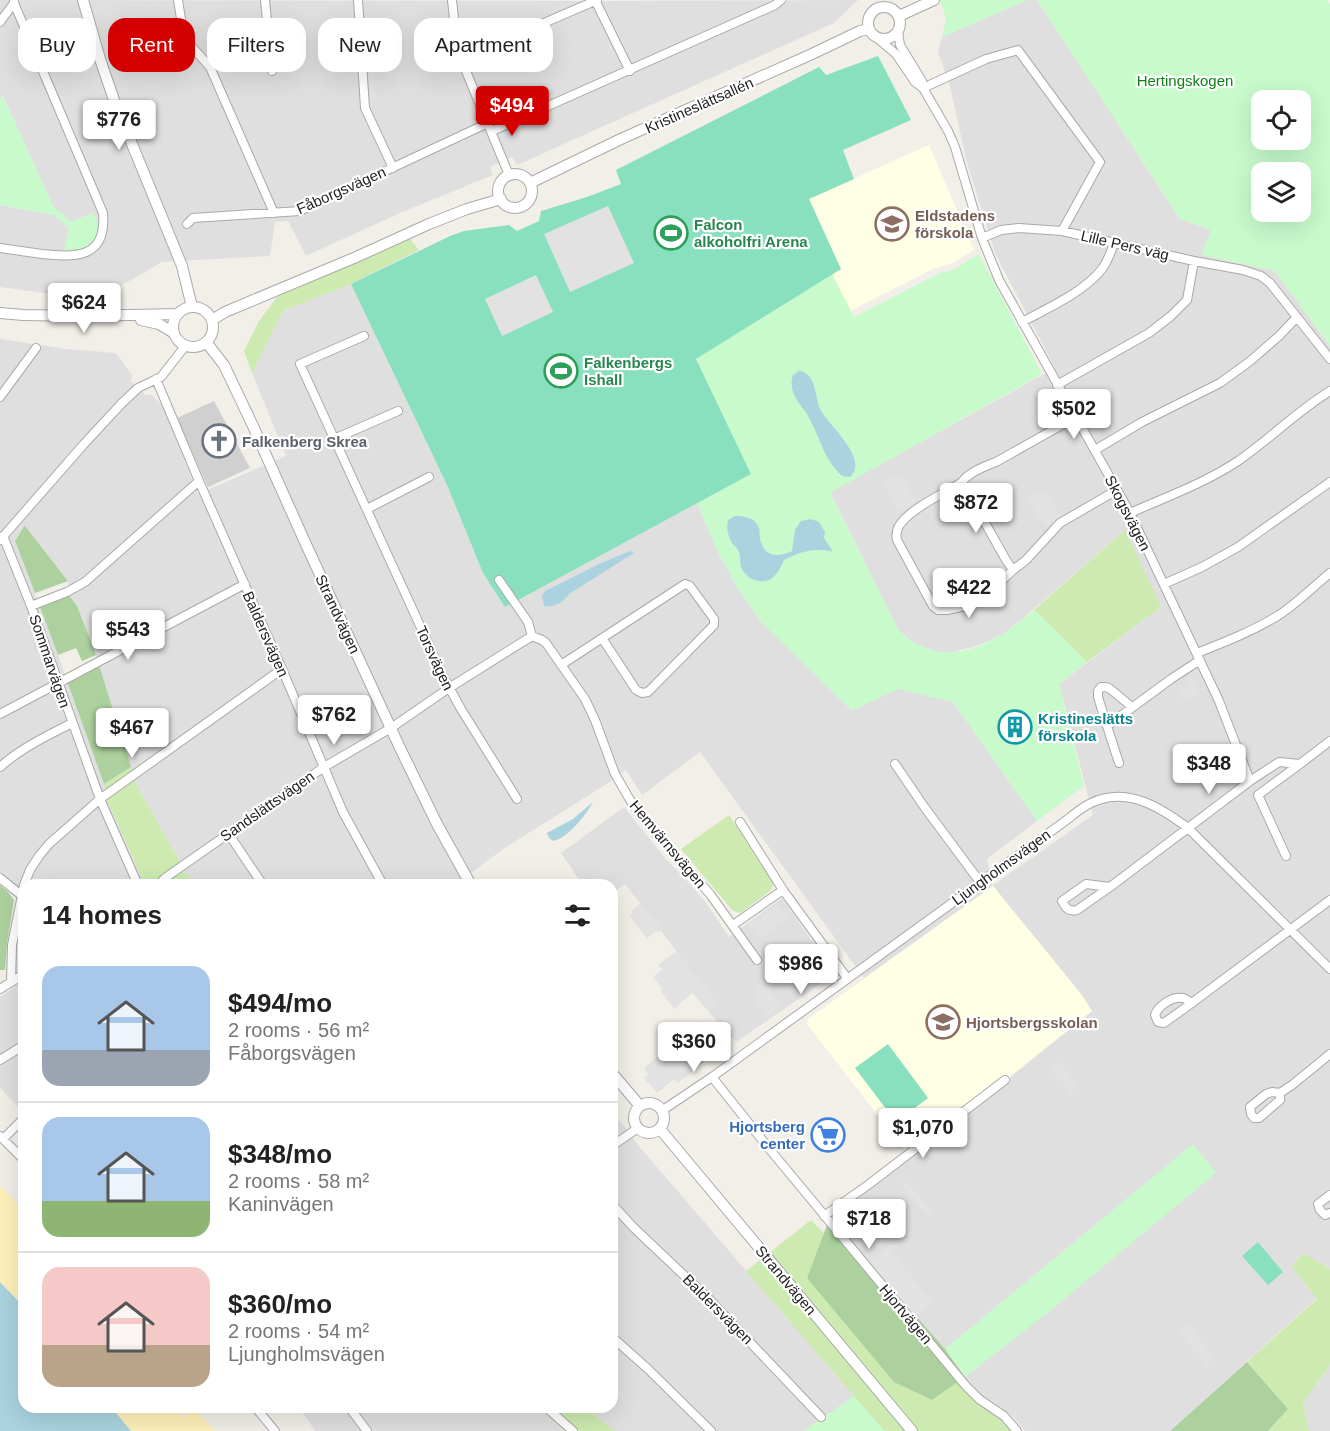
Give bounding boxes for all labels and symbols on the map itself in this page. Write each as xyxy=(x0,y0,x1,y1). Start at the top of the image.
park label: Hertingskogen xyxy=(1137,72,1233,89)
street label: Kristineslättsallén xyxy=(642,73,756,137)
pin: $494 xyxy=(476,86,548,137)
pin: $776 xyxy=(83,100,155,151)
street label: Fåborgsvägen xyxy=(294,163,388,217)
school or university icon: Eldstadens förskola xyxy=(874,206,910,242)
place label: Eldstadens förskola xyxy=(915,207,995,241)
sports icon: Falcon alkoholfri Arena xyxy=(653,215,689,251)
place label: Falcon alkoholfri Arena xyxy=(694,216,808,250)
street label: Lille Pers väg xyxy=(1079,227,1171,263)
pin: $624 xyxy=(48,283,120,334)
sports icon: Falkenbergs Ishall xyxy=(543,353,579,389)
place label: Falkenbergs Ishall xyxy=(584,354,672,388)
pin: $502 xyxy=(1038,389,1110,440)
church icon: Falkenberg Skrea xyxy=(201,423,237,459)
place label: Falkenberg Skrea xyxy=(242,433,368,450)
street label: Skogsvägen xyxy=(1102,472,1154,554)
pin: $872 xyxy=(940,483,1012,534)
pin: $422 xyxy=(933,568,1005,619)
street label: Strandvägen xyxy=(312,572,364,656)
street label: Baldersvägen xyxy=(240,589,292,679)
pin: $543 xyxy=(92,610,164,661)
street label: Sommarvägen xyxy=(26,612,74,710)
street label: Torsvägen xyxy=(413,623,457,693)
pin: $762 xyxy=(298,695,370,746)
pin: $467 xyxy=(96,708,168,759)
building icon: Kristineslätts förskola xyxy=(997,709,1033,745)
place label: Kristineslätts förskola xyxy=(1038,710,1133,744)
pin: $348 xyxy=(1173,744,1245,795)
street label: Sandslättsvägen xyxy=(217,767,317,845)
street label: Hemvärnsvägen xyxy=(626,797,710,891)
street label: Ljungholmsvägen xyxy=(948,826,1054,908)
pin: $986 xyxy=(765,944,837,995)
school or university icon: Hjortsbergsskolan xyxy=(925,1004,961,1040)
place label: Hjortsbergsskolan xyxy=(966,1014,1098,1031)
pin: $360 xyxy=(658,1022,730,1073)
pin: $1,070 xyxy=(874,1108,972,1159)
supermarket icon: Hjortsberg center xyxy=(810,1117,846,1153)
place label: Hjortsberg center xyxy=(729,1118,805,1152)
pin: $718 xyxy=(833,1199,905,1250)
street label: Strandvägen xyxy=(752,1242,820,1318)
street label: Baldersvägen xyxy=(680,1271,756,1347)
street label: Hjortvägen xyxy=(876,1281,936,1347)

